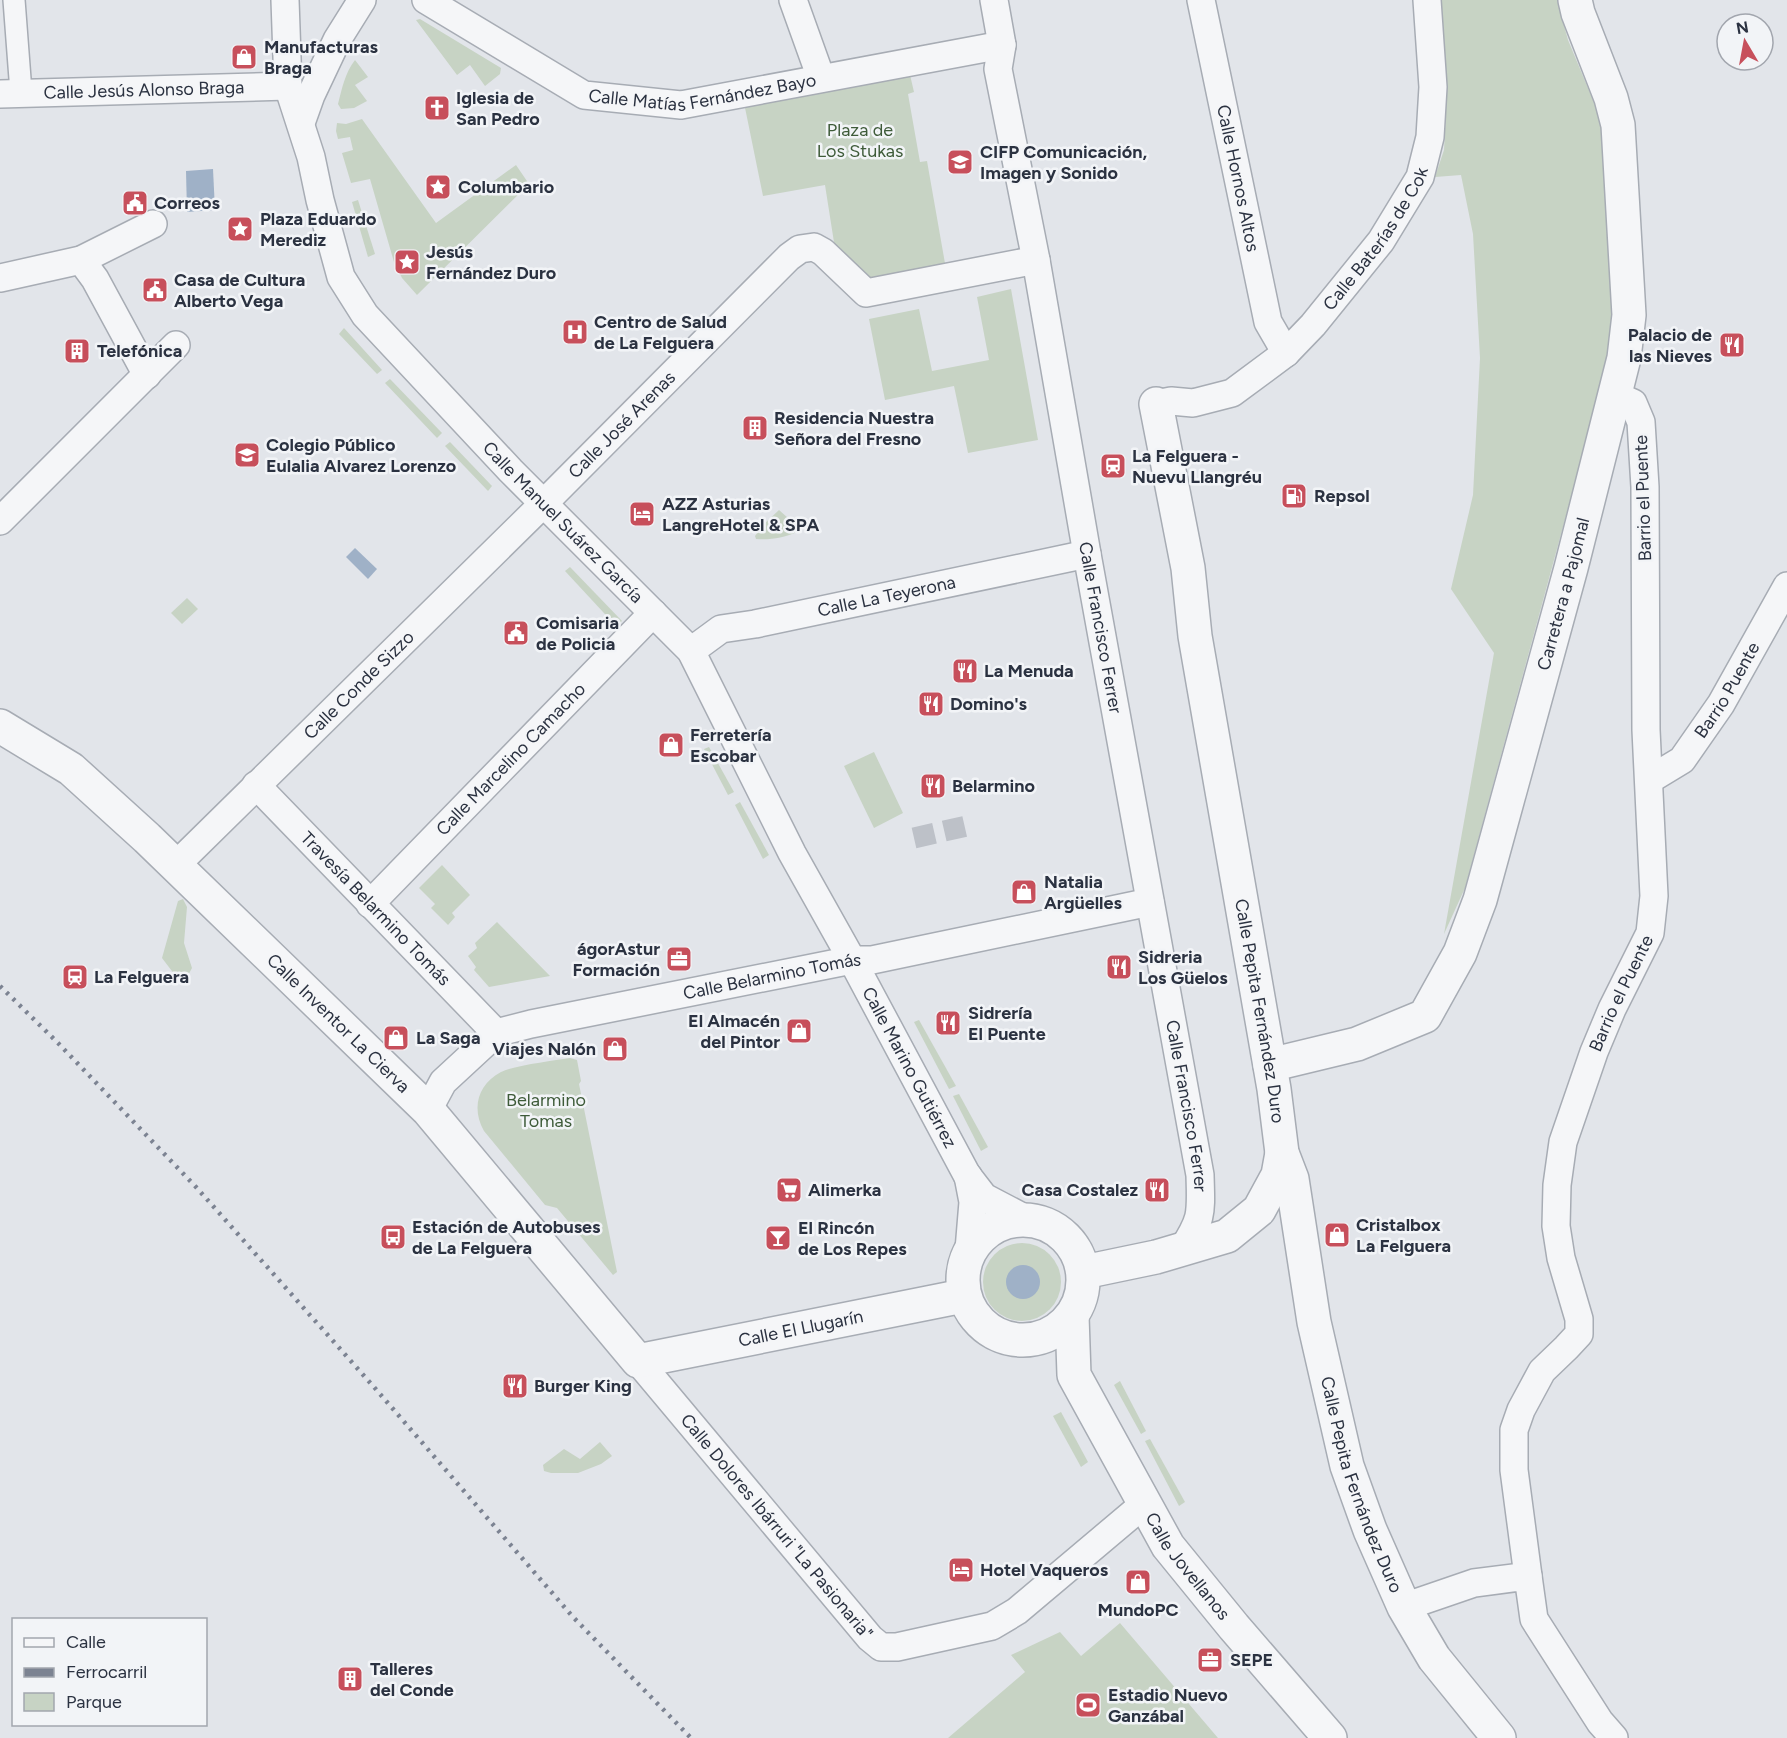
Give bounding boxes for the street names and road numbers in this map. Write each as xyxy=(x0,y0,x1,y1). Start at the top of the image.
street label: Calle Matías Fernández Bayo xyxy=(587,69,818,117)
street label: Calle Jesús Alonso Braga xyxy=(43,76,245,104)
street label: Calle Hornos Altos xyxy=(1212,103,1264,254)
street label: Calle Baterías de Cok xyxy=(1318,165,1433,315)
street label: Calle José Arenas xyxy=(564,367,680,483)
street label: Barrio el Puente xyxy=(1630,434,1656,562)
street label: Calle Manuel Suárez García xyxy=(478,437,648,608)
street label: Carretera a Pajomal xyxy=(1532,515,1594,673)
street label: Calle Francisco Ferrer xyxy=(1074,540,1127,715)
street label: Calle La Teyerona xyxy=(815,571,958,622)
street label: Calle Conde Sizzo xyxy=(299,626,419,744)
street label: Barrio Puente xyxy=(1690,638,1765,742)
street label: Calle Marcelino Camacho xyxy=(432,678,590,840)
street label: Travesía Belarmino Tomás xyxy=(296,827,455,990)
street label: Calle Pepita Fernández Duro xyxy=(1230,897,1289,1124)
street label: Barrio el Puente xyxy=(1584,931,1658,1055)
street label: Calle Inventor La Cierva xyxy=(262,949,414,1097)
street label: Calle Belarmino Tomás xyxy=(681,949,861,1004)
street label: Calle Marino Gutiérrez xyxy=(857,983,962,1152)
street label: Calle Francisco Ferrer xyxy=(1161,1018,1211,1192)
street label: Calle El Llugarín xyxy=(736,1305,865,1352)
street label: Calle Pepita Fernández Duro xyxy=(1316,1374,1407,1596)
street label: Calle Dolores Ibárruri "La Pasionaria" xyxy=(676,1409,877,1644)
street label: Calle Jovellanos xyxy=(1141,1509,1235,1624)

